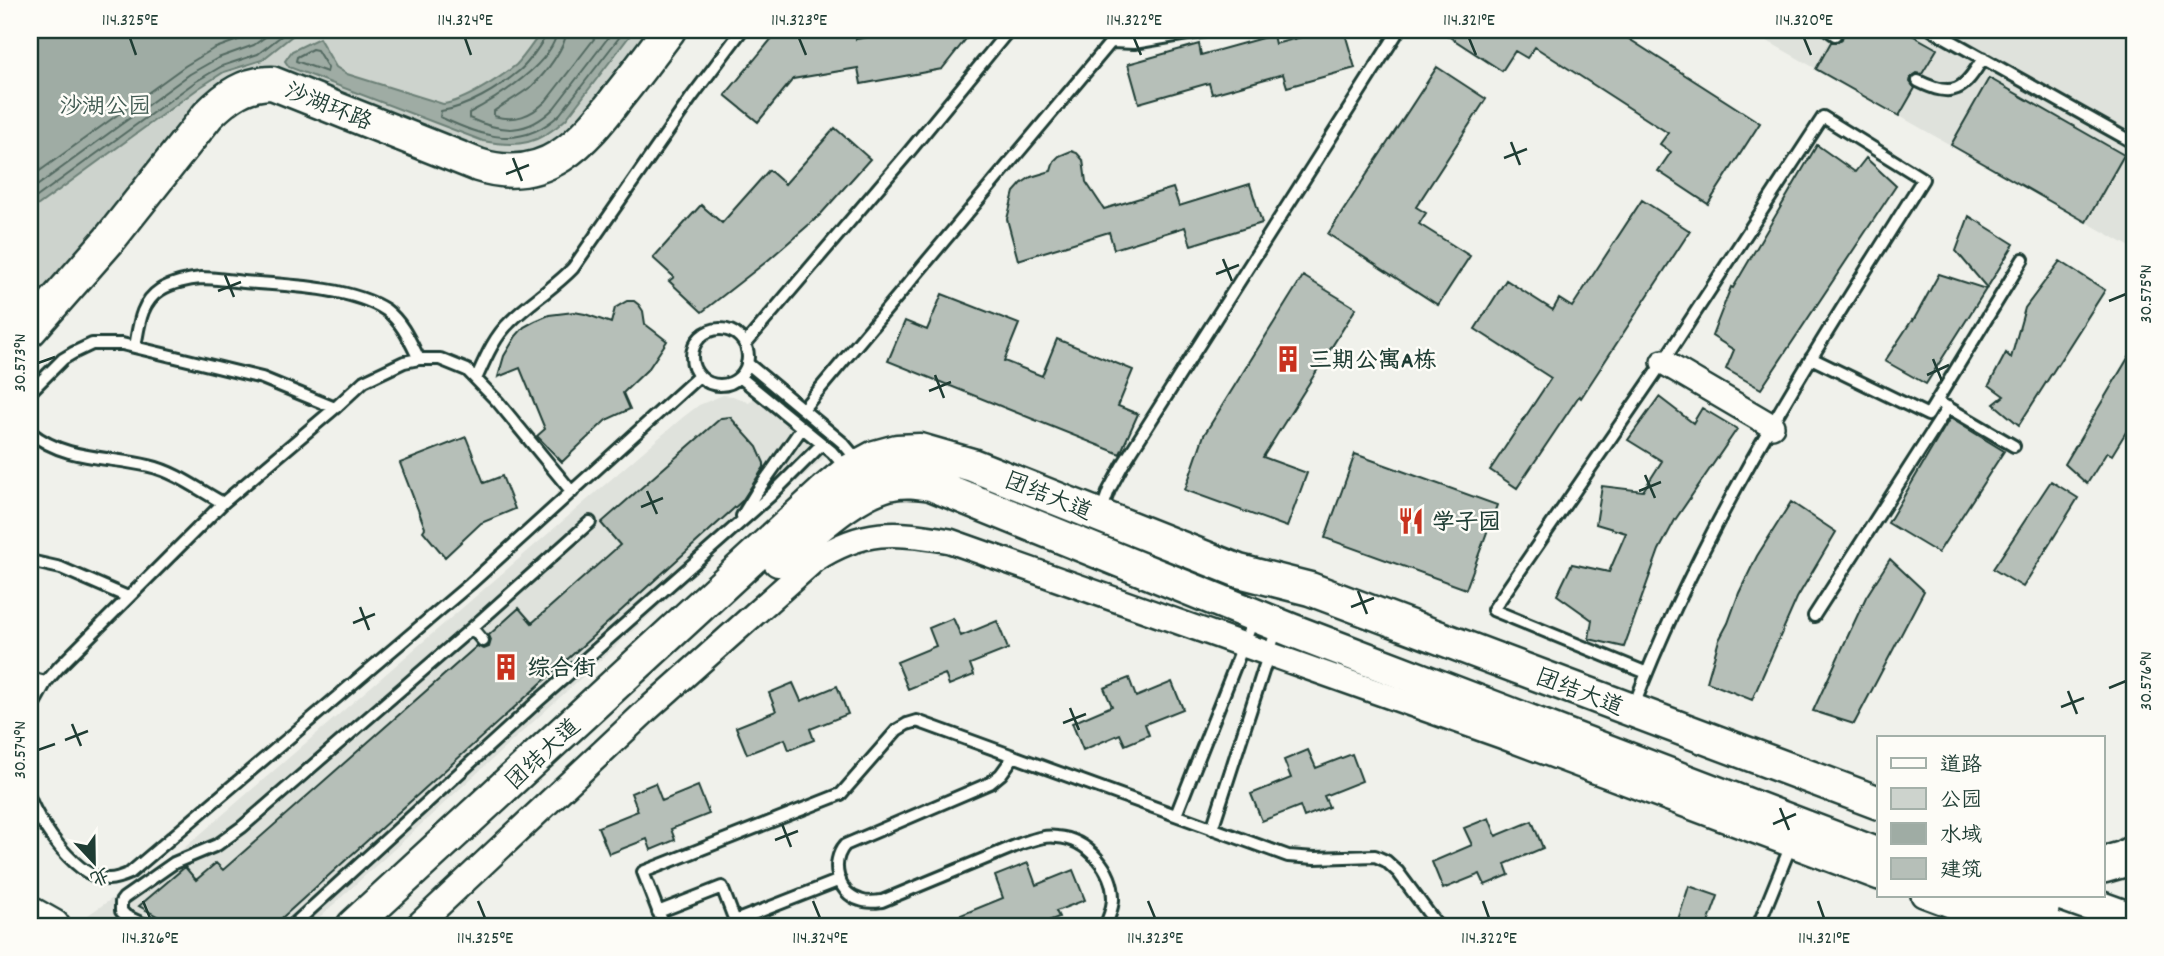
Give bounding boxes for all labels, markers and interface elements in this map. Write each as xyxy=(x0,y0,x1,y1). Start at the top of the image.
text: 114.325°E xyxy=(102,9,158,34)
text: 114.324°E xyxy=(437,9,493,34)
text: 114.323°E xyxy=(771,9,827,34)
text: 114.322°E xyxy=(1106,9,1162,34)
text: 114.321°E xyxy=(1443,9,1495,34)
text: 114.320°E xyxy=(1775,9,1833,34)
street label: 沙湖环路 xyxy=(279,76,377,141)
park label: 沙湖公园 xyxy=(59,92,151,125)
text: 30.575°N xyxy=(2135,264,2160,324)
text: 30.573°N xyxy=(9,334,34,392)
building icon: 三期公寓A栋 xyxy=(1273,344,1303,374)
place label: 三期公寓A栋 xyxy=(1309,346,1437,379)
street label: 团结大道 xyxy=(999,466,1097,531)
restaurant icon: 学子园 xyxy=(1396,506,1426,536)
place label: 学子园 xyxy=(1432,508,1501,541)
text: 30.576°N xyxy=(2135,651,2160,711)
building icon: 综合街 xyxy=(491,652,521,682)
place label: 综合街 xyxy=(527,654,596,687)
street label: 团结大道 xyxy=(1530,662,1628,726)
street label: 团结大道 xyxy=(499,712,589,799)
text: 30.574°N xyxy=(9,721,34,779)
legend xyxy=(1877,736,2104,897)
text: 道路 xyxy=(1940,752,1982,782)
text: 公园 xyxy=(1940,787,1982,817)
text: 水域 xyxy=(1940,822,1982,852)
north arrow xyxy=(60,827,130,897)
text: 建筑 xyxy=(1940,857,1982,887)
text: 北 xyxy=(85,858,113,891)
text: 114.326°E xyxy=(122,927,178,952)
text: 114.325°E xyxy=(457,927,513,952)
text: 114.324°E xyxy=(792,927,848,952)
text: 114.323°E xyxy=(1127,927,1183,952)
text: 114.322°E xyxy=(1461,927,1517,952)
text: 114.321°E xyxy=(1798,927,1850,952)

